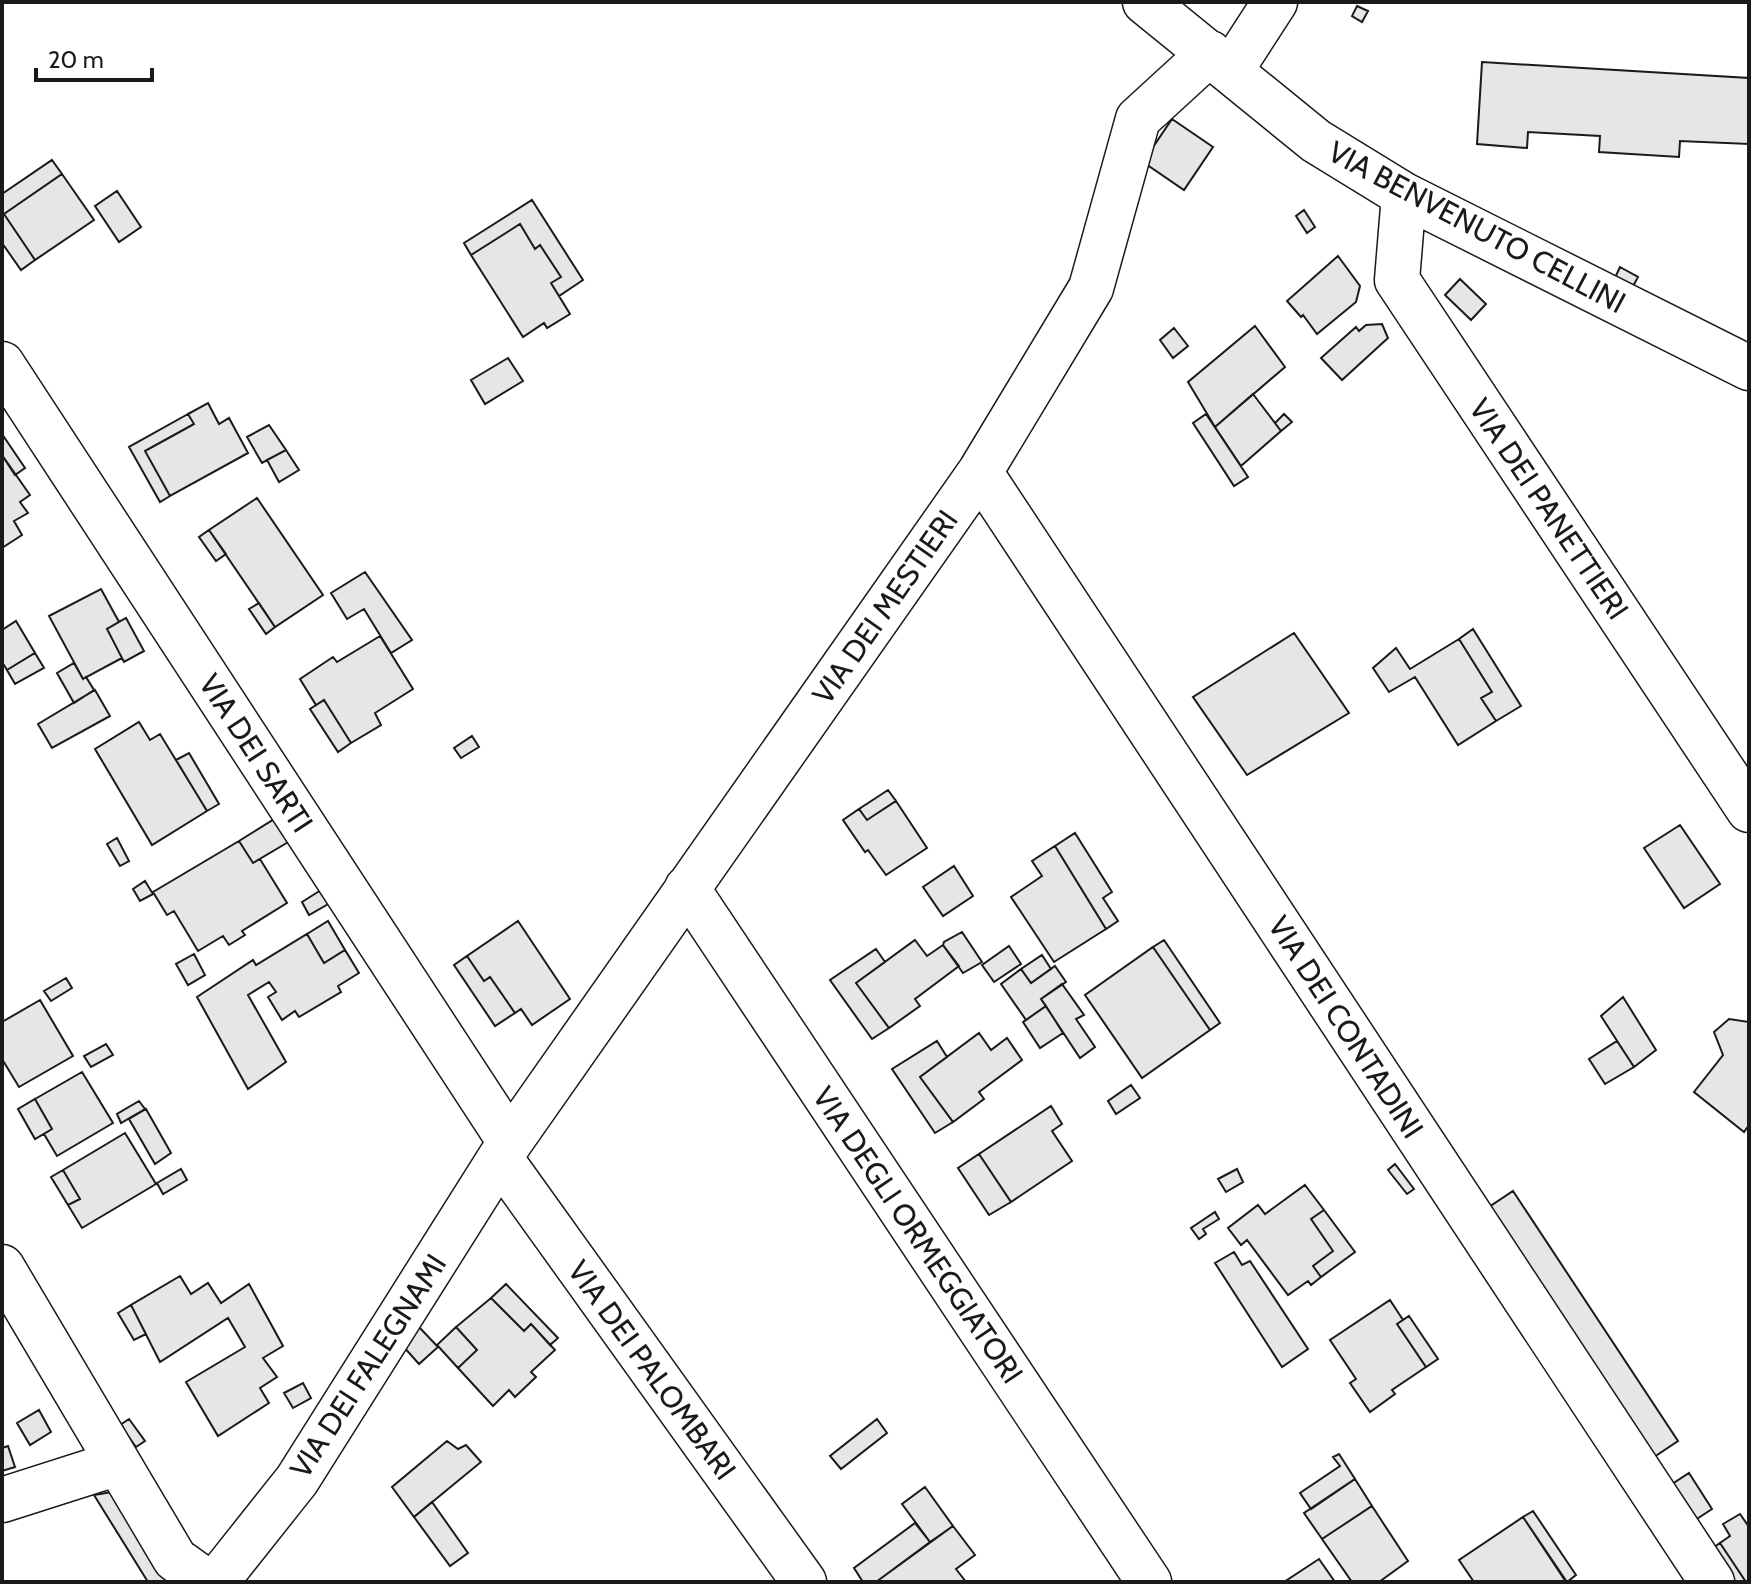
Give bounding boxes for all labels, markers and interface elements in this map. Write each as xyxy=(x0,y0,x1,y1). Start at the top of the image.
scale bar xyxy=(36,32,152,82)
text: 20 m xyxy=(48,45,104,74)
street label: VIA BENVENUTO CELLINI xyxy=(1322,133,1632,321)
street label: VIA DEI PANETTIERI xyxy=(1461,392,1637,626)
street label: VIA DEI MESTIERI xyxy=(804,503,966,711)
street label: VIA DEI SARTI xyxy=(191,667,321,839)
street label: VIA DEI CONTADINI xyxy=(1260,909,1432,1145)
street label: VIA DEGLI ORMEGGIATORI xyxy=(805,1080,1031,1390)
street label: VIA DEI FALEGNAMI xyxy=(282,1247,454,1485)
street label: VIA DEI PALOMBARI xyxy=(560,1253,744,1487)

